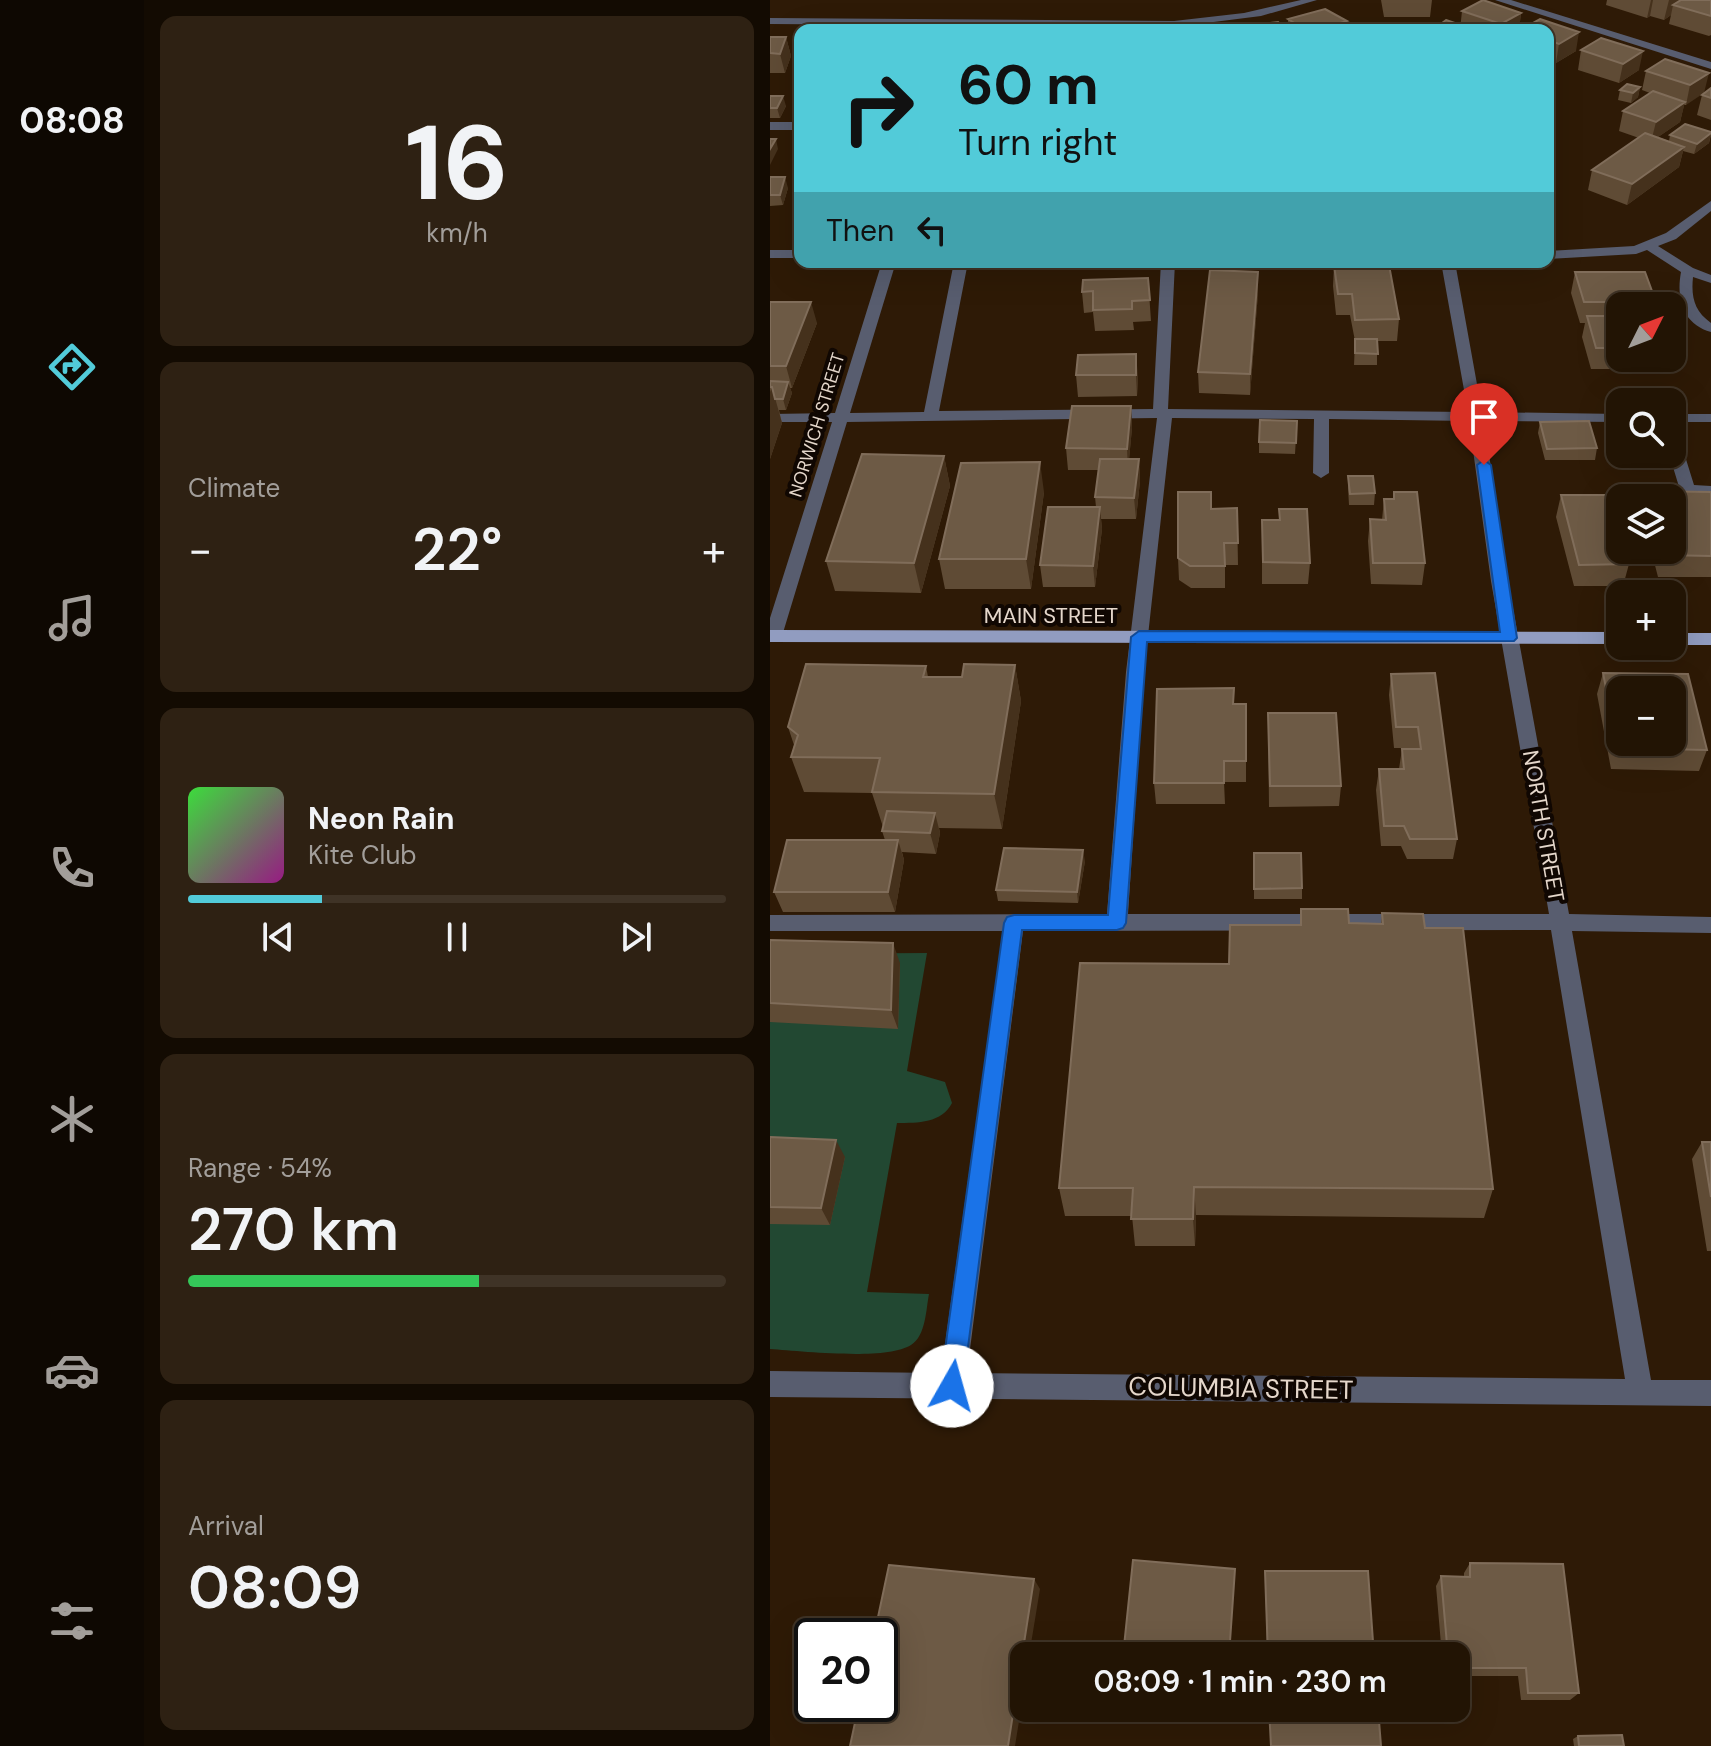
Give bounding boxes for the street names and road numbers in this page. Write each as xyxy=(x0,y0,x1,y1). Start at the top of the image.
street label: NORWICH STREET xyxy=(784,350,850,500)
street label: MAIN STREET xyxy=(984,601,1118,630)
street label: NORTH STREET xyxy=(1516,748,1571,904)
street label: COLUMBIA STREET xyxy=(1128,1369,1354,1407)

